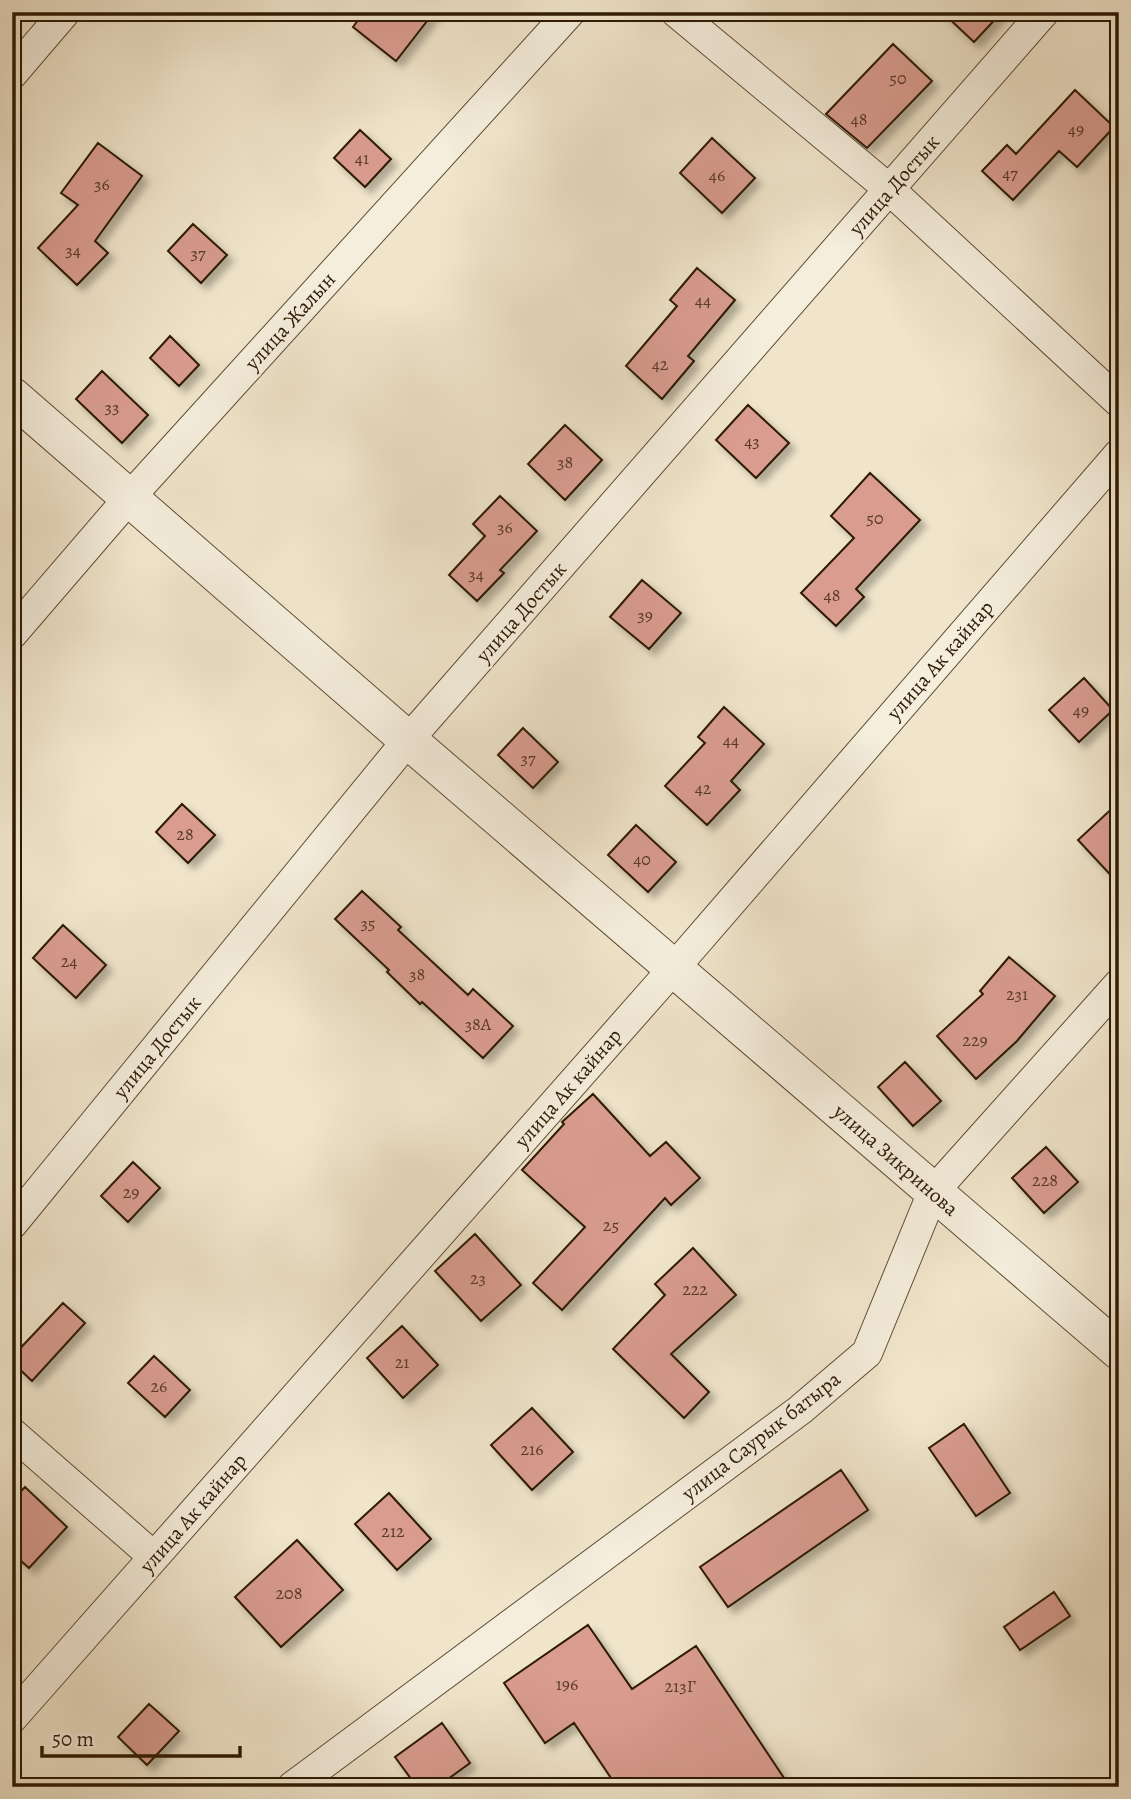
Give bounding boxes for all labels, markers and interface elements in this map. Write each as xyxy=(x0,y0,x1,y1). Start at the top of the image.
house number: 50 xyxy=(889,66,907,90)
house number: 48 xyxy=(851,107,867,131)
house number: 49 xyxy=(1068,117,1084,141)
street label: улица Достык xyxy=(842,129,946,242)
house number: 41 xyxy=(355,146,369,170)
house number: 47 xyxy=(1002,161,1018,185)
house number: 46 xyxy=(709,163,725,187)
house number: 36 xyxy=(94,172,110,196)
house number: 34 xyxy=(65,238,81,262)
house number: 37 xyxy=(190,241,206,265)
street label: улица Жалын xyxy=(238,266,342,377)
house number: 44 xyxy=(695,288,711,312)
house number: 42 xyxy=(652,352,669,376)
house number: 33 xyxy=(105,395,119,419)
house number: 43 xyxy=(744,429,760,453)
house number: 38 xyxy=(557,450,573,474)
house number: 50 xyxy=(866,506,884,530)
house number: 36 xyxy=(497,515,513,539)
street label: улица Достык xyxy=(469,556,573,669)
house number: 34 xyxy=(468,562,484,586)
house number: 48 xyxy=(824,583,840,607)
street label: улица Ак кайнар xyxy=(880,594,1000,727)
house number: 39 xyxy=(637,603,653,627)
house number: 49 xyxy=(1073,698,1089,722)
house number: 44 xyxy=(723,728,739,752)
house number: 37 xyxy=(520,746,536,770)
house number: 42 xyxy=(695,776,712,800)
house number: 28 xyxy=(176,822,194,846)
house number: 40 xyxy=(633,847,651,871)
house number: 35 xyxy=(360,911,376,935)
house number: 24 xyxy=(61,949,77,973)
house number: 38 xyxy=(409,962,425,986)
house number: 231 xyxy=(1006,982,1028,1006)
street label: улица Достык xyxy=(106,989,207,1105)
house number: 38А xyxy=(465,1012,492,1036)
street label: улица Ак кайнар xyxy=(508,1022,628,1155)
house number: 229 xyxy=(962,1028,988,1052)
street label: улица Зикринова xyxy=(827,1097,965,1223)
house number: 228 xyxy=(1032,1168,1058,1192)
house number: 29 xyxy=(123,1180,139,1204)
house number: 25 xyxy=(603,1213,619,1237)
house number: 23 xyxy=(470,1266,486,1290)
house number: 222 xyxy=(682,1277,708,1301)
house number: 21 xyxy=(395,1350,409,1374)
street label: улица Саурык батыра xyxy=(675,1365,847,1508)
house number: 26 xyxy=(151,1374,167,1398)
house number: 216 xyxy=(520,1437,544,1461)
street label: улица Ак кайнар xyxy=(133,1447,253,1580)
house number: 212 xyxy=(381,1519,405,1543)
house number: 208 xyxy=(276,1581,302,1605)
house number: 196 xyxy=(556,1672,578,1696)
house number: 213Г xyxy=(664,1674,696,1698)
scale bar xyxy=(42,1715,240,1759)
text: 50 m xyxy=(52,1725,94,1753)

